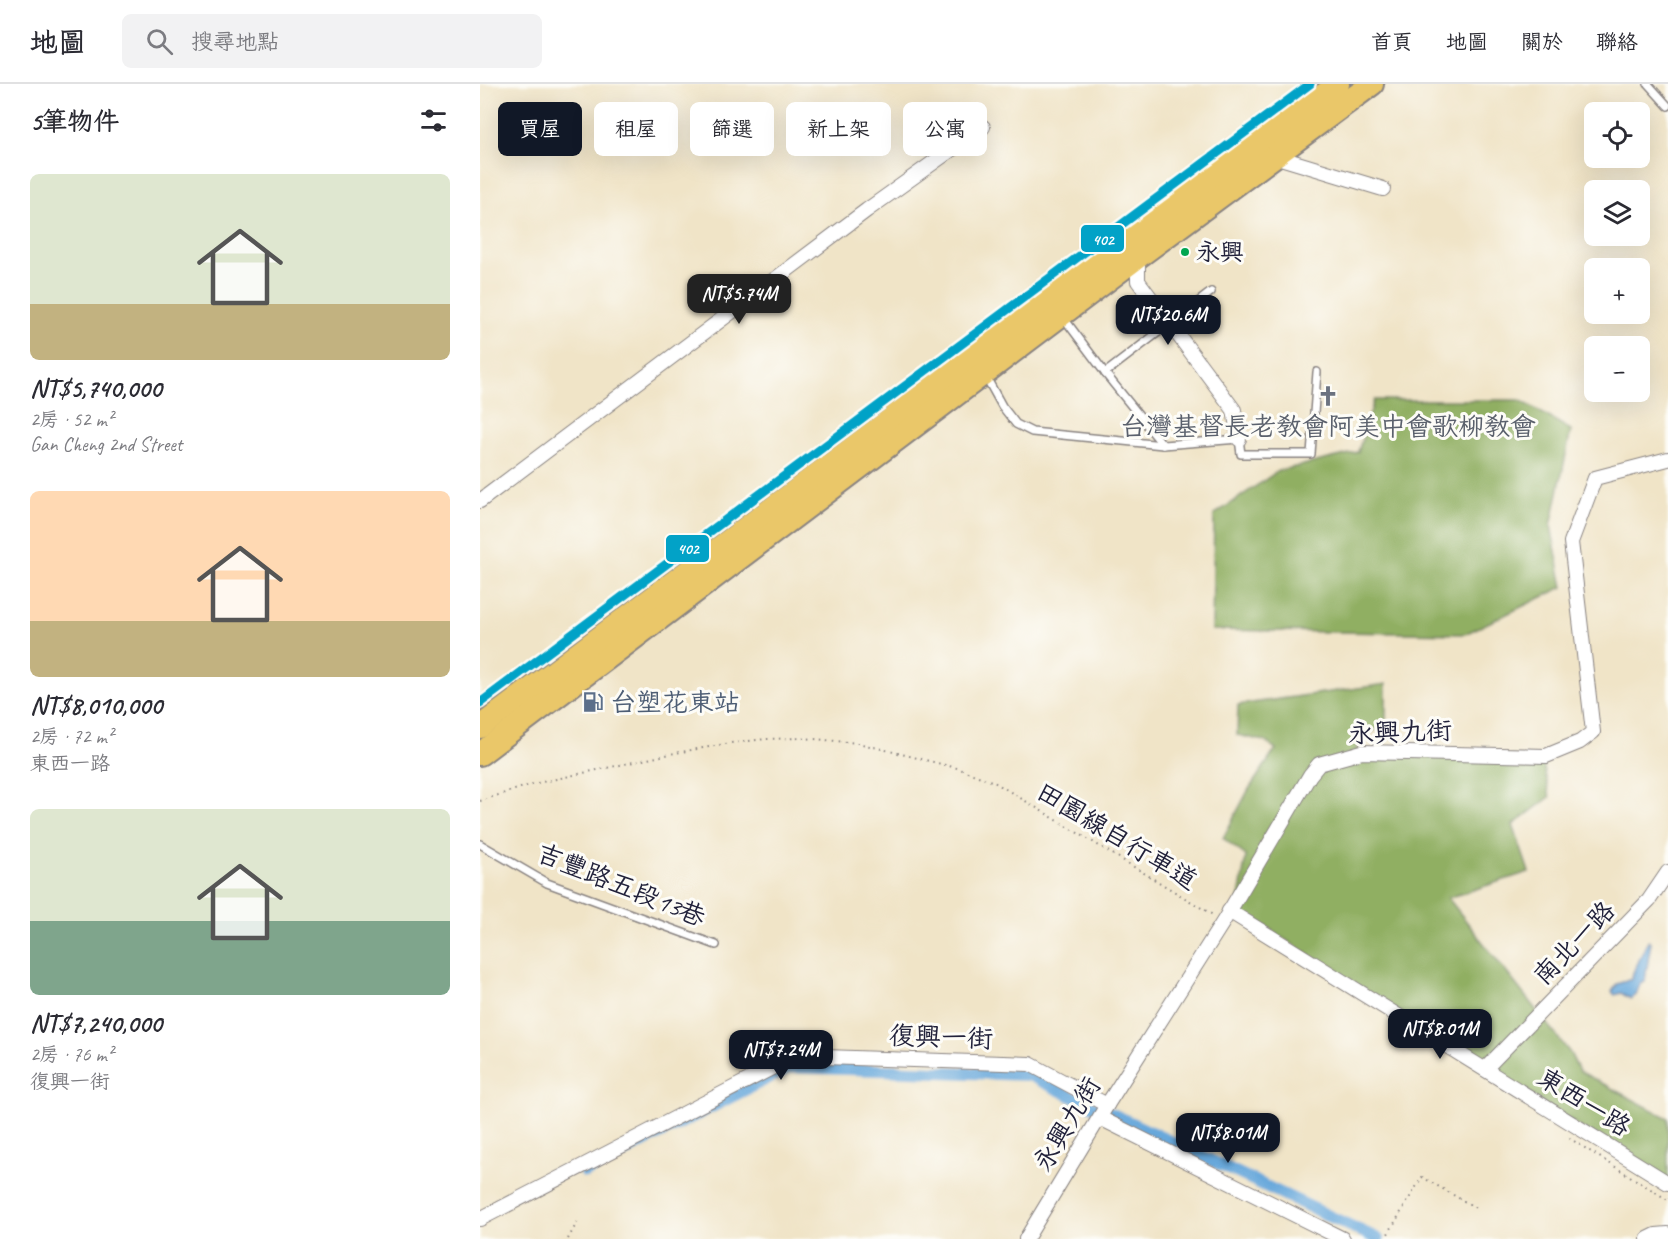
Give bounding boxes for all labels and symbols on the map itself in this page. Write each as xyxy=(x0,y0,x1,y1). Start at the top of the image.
line badge: 402 xyxy=(1080,224,1125,253)
text: 402 xyxy=(1092,230,1116,250)
place label: 永興 xyxy=(1196,237,1244,267)
marker: 永興 xyxy=(1179,246,1191,258)
pin: NT$5.74M xyxy=(677,274,801,325)
pin: NT$20.6M xyxy=(1106,295,1230,346)
church icon: 台灣基督長老教會阿美中會歌柳教會 xyxy=(1316,384,1340,408)
place label: 台灣基督長老教會阿美中會歌柳教會 xyxy=(1120,410,1536,443)
line badge: 402 xyxy=(665,534,710,563)
text: 402 xyxy=(677,539,701,559)
place label: 台塑花東站 xyxy=(610,686,740,719)
fuel station icon: 台塑花東站 xyxy=(581,690,605,714)
street label: 永興九街 xyxy=(1347,714,1453,750)
street label: 田園線自行車道 xyxy=(1030,775,1204,897)
street label: 吉豐路五段13巷 xyxy=(532,836,710,934)
street label: 南北一路 xyxy=(1526,894,1622,992)
pin: NT$8.01M xyxy=(1378,1009,1502,1060)
street label: 復興一街 xyxy=(888,1019,994,1055)
pin: NT$7.24M xyxy=(719,1030,843,1081)
street label: 東西一路 xyxy=(1531,1060,1637,1144)
street label: 永興九街 xyxy=(1026,1071,1108,1177)
pin: NT$8.01M xyxy=(1166,1113,1290,1164)

